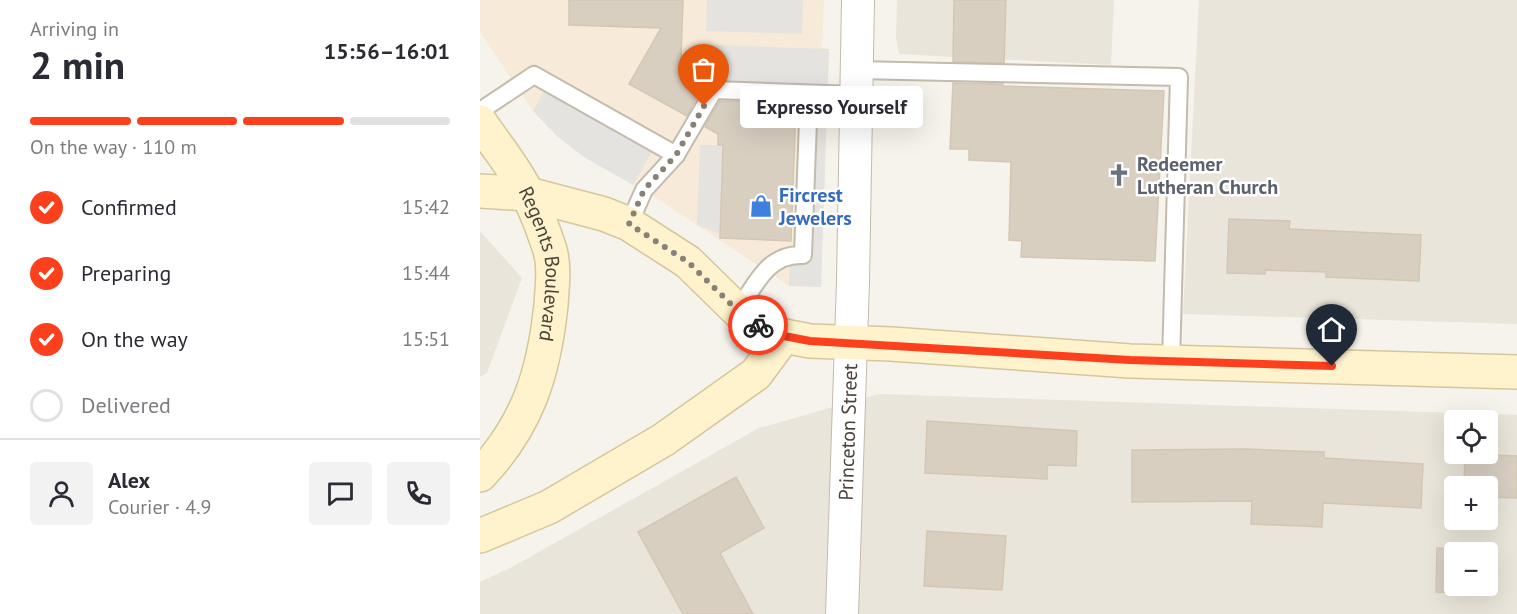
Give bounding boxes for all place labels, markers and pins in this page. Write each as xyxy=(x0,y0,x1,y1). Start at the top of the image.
pin xyxy=(678,44,729,106)
callout: Expresso Yourself xyxy=(740,85,923,127)
place label: Redeemer Lutheran Church xyxy=(1137,151,1278,200)
church icon: Redeemer Lutheran Church xyxy=(1106,162,1132,188)
place label: Fircrest Jewelers xyxy=(778,182,852,231)
shop icon: Fircrest Jewelers xyxy=(748,193,774,219)
pin xyxy=(1306,304,1357,366)

